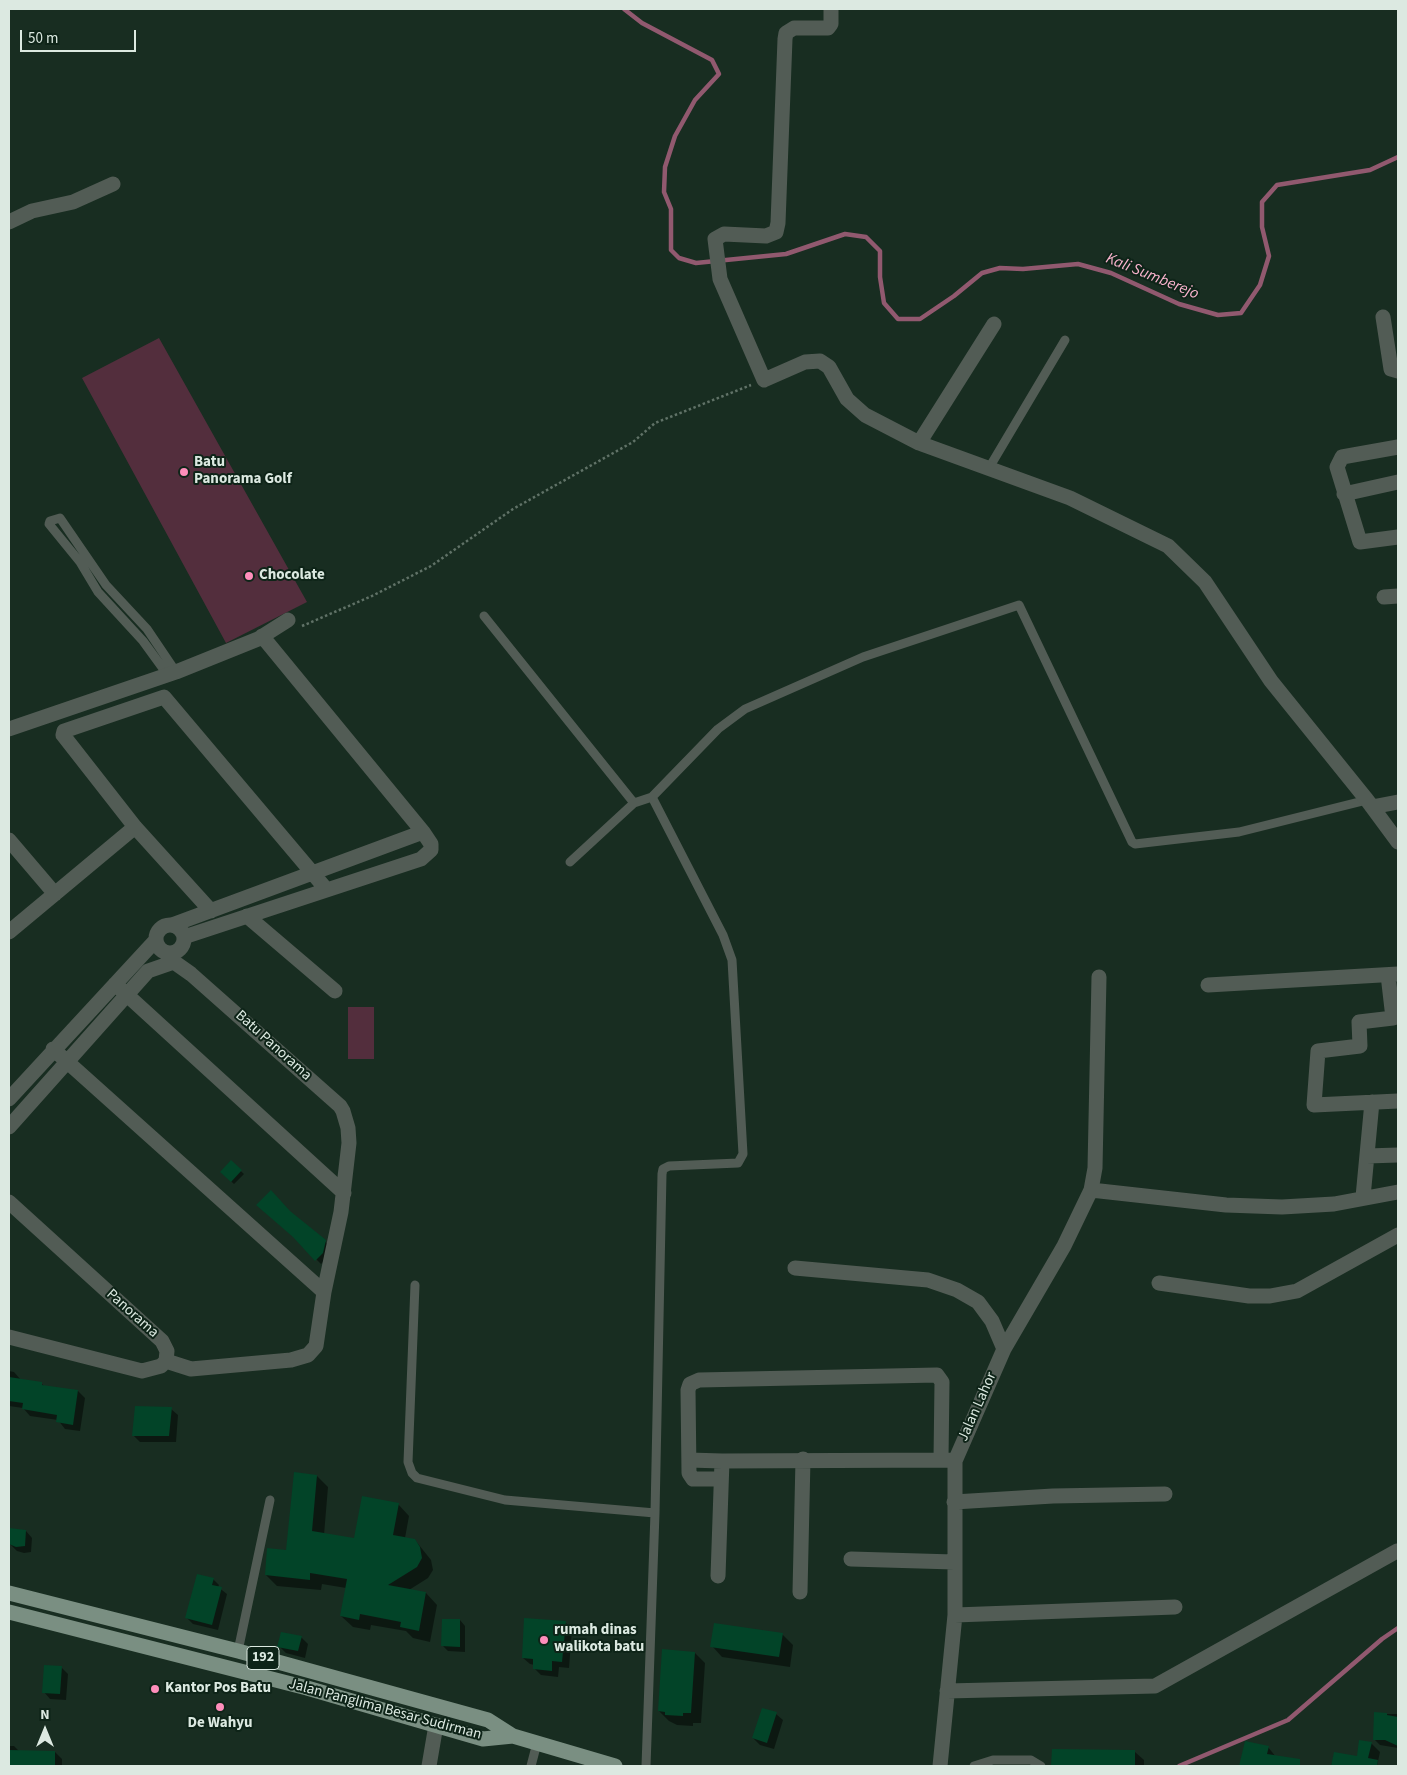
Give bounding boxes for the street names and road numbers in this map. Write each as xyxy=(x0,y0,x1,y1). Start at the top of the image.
street label: Batu Panorama xyxy=(231,1007,315,1085)
street label: Panorama xyxy=(102,1286,162,1342)
street label: Jalan Lahor xyxy=(955,1370,1001,1444)
road number: 192 xyxy=(247,1646,279,1670)
street label: Jalan Panglima Besar Sudirman xyxy=(287,1676,483,1744)

